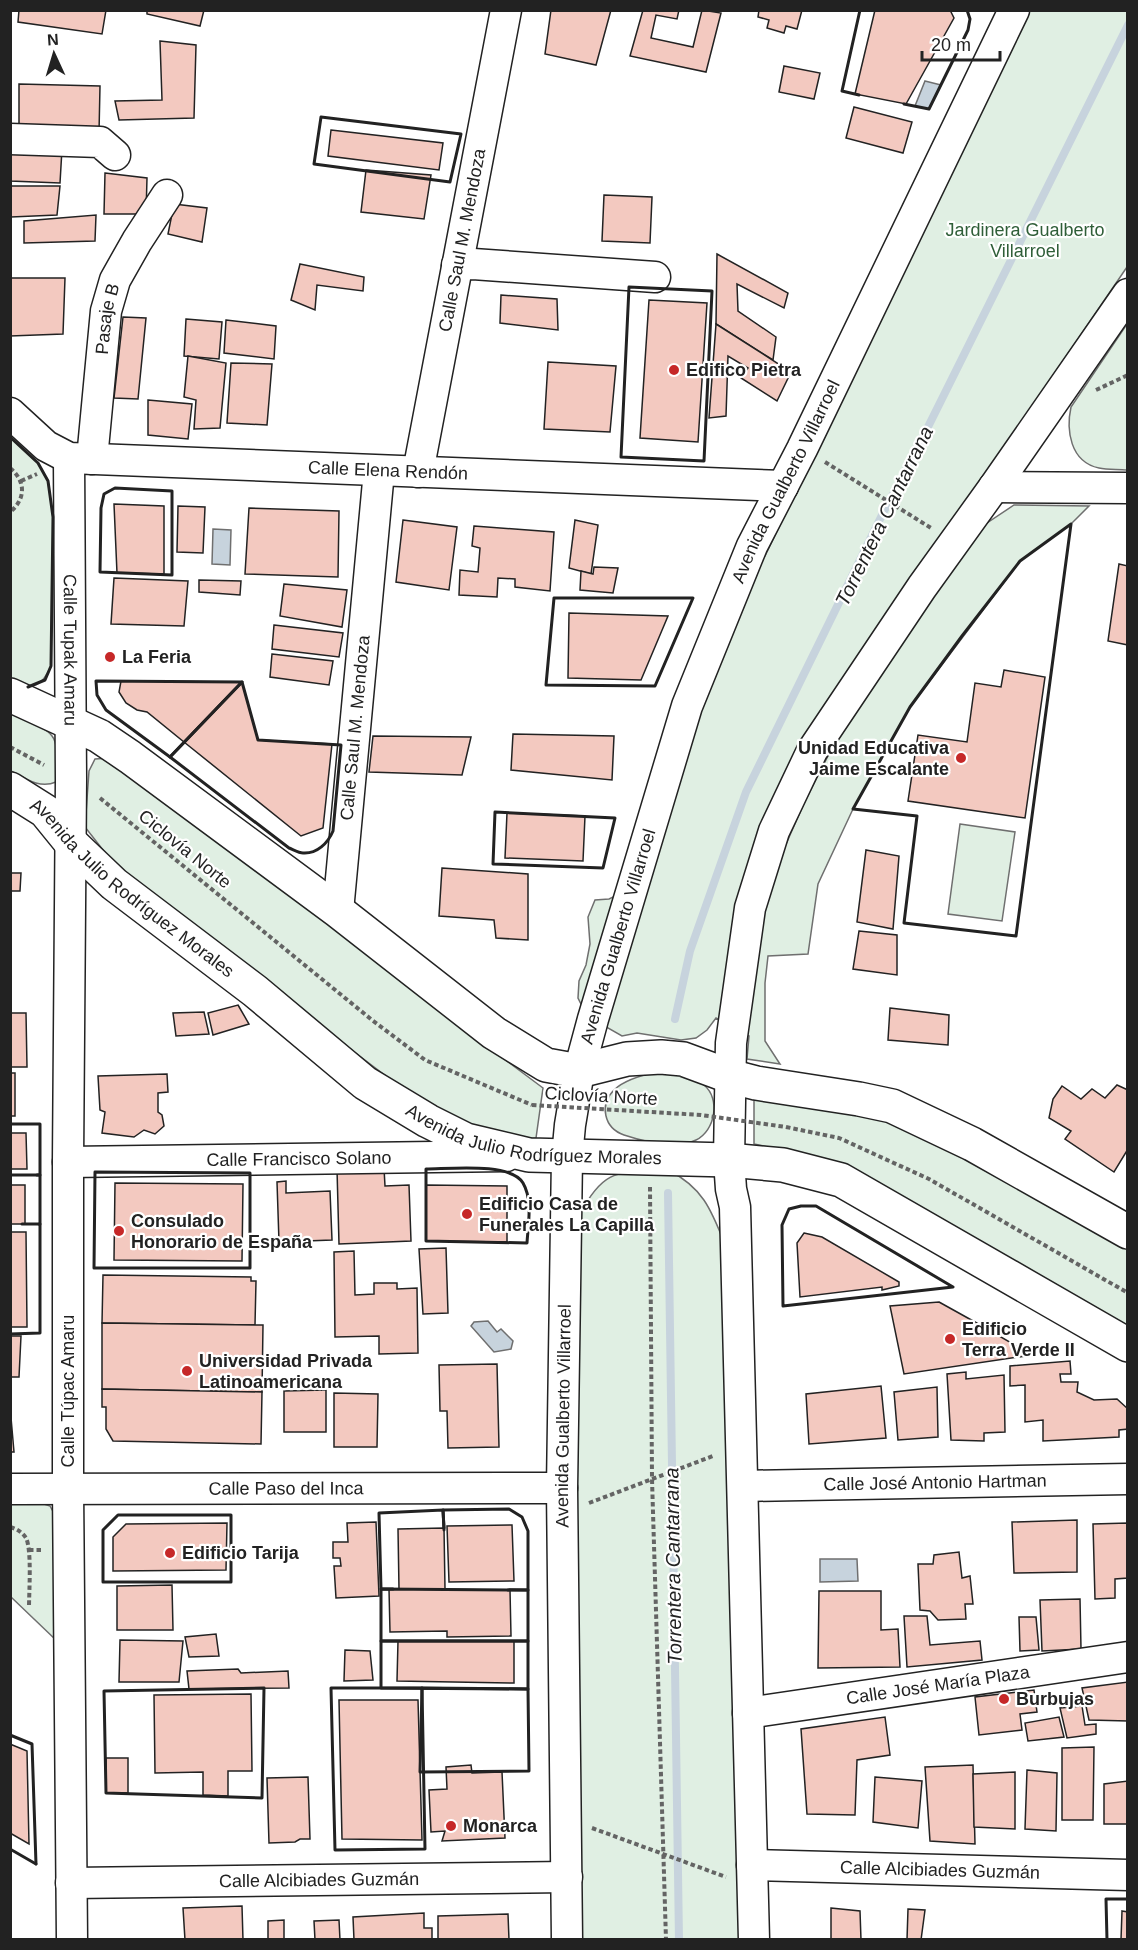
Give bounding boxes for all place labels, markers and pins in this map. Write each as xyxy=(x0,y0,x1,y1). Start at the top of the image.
place label: Edifico Pietra xyxy=(686,360,802,380)
marker: Edifico Pietra xyxy=(667,363,681,377)
place label: La Feria xyxy=(122,647,192,667)
marker: La Feria xyxy=(103,650,117,664)
place label: Unidad Educativa Jaime Escalante xyxy=(798,738,950,779)
marker: Unidad Educativa Jaime Escalante xyxy=(954,751,968,765)
place label: Edificio Casa de Funerales La Capilla xyxy=(479,1194,655,1235)
marker: Edificio Casa de Funerales La Capilla xyxy=(460,1207,474,1221)
place label: Consulado Honorario de España xyxy=(131,1211,313,1252)
marker: Consulado Honorario de España xyxy=(112,1224,126,1238)
place label: Edificio Terra Verde II xyxy=(962,1319,1075,1360)
marker: Edificio Terra Verde II xyxy=(943,1332,957,1346)
place label: Universidad Privada Latinoamericana xyxy=(199,1351,373,1392)
marker: Universidad Privada Latinoamericana xyxy=(180,1364,194,1378)
place label: Edificio Tarija xyxy=(182,1543,300,1563)
marker: Edificio Tarija xyxy=(163,1546,177,1560)
place label: Burbujas xyxy=(1016,1689,1094,1709)
marker: Burbujas xyxy=(997,1692,1011,1706)
place label: Monarca xyxy=(463,1816,538,1836)
marker: Monarca xyxy=(444,1819,458,1833)

